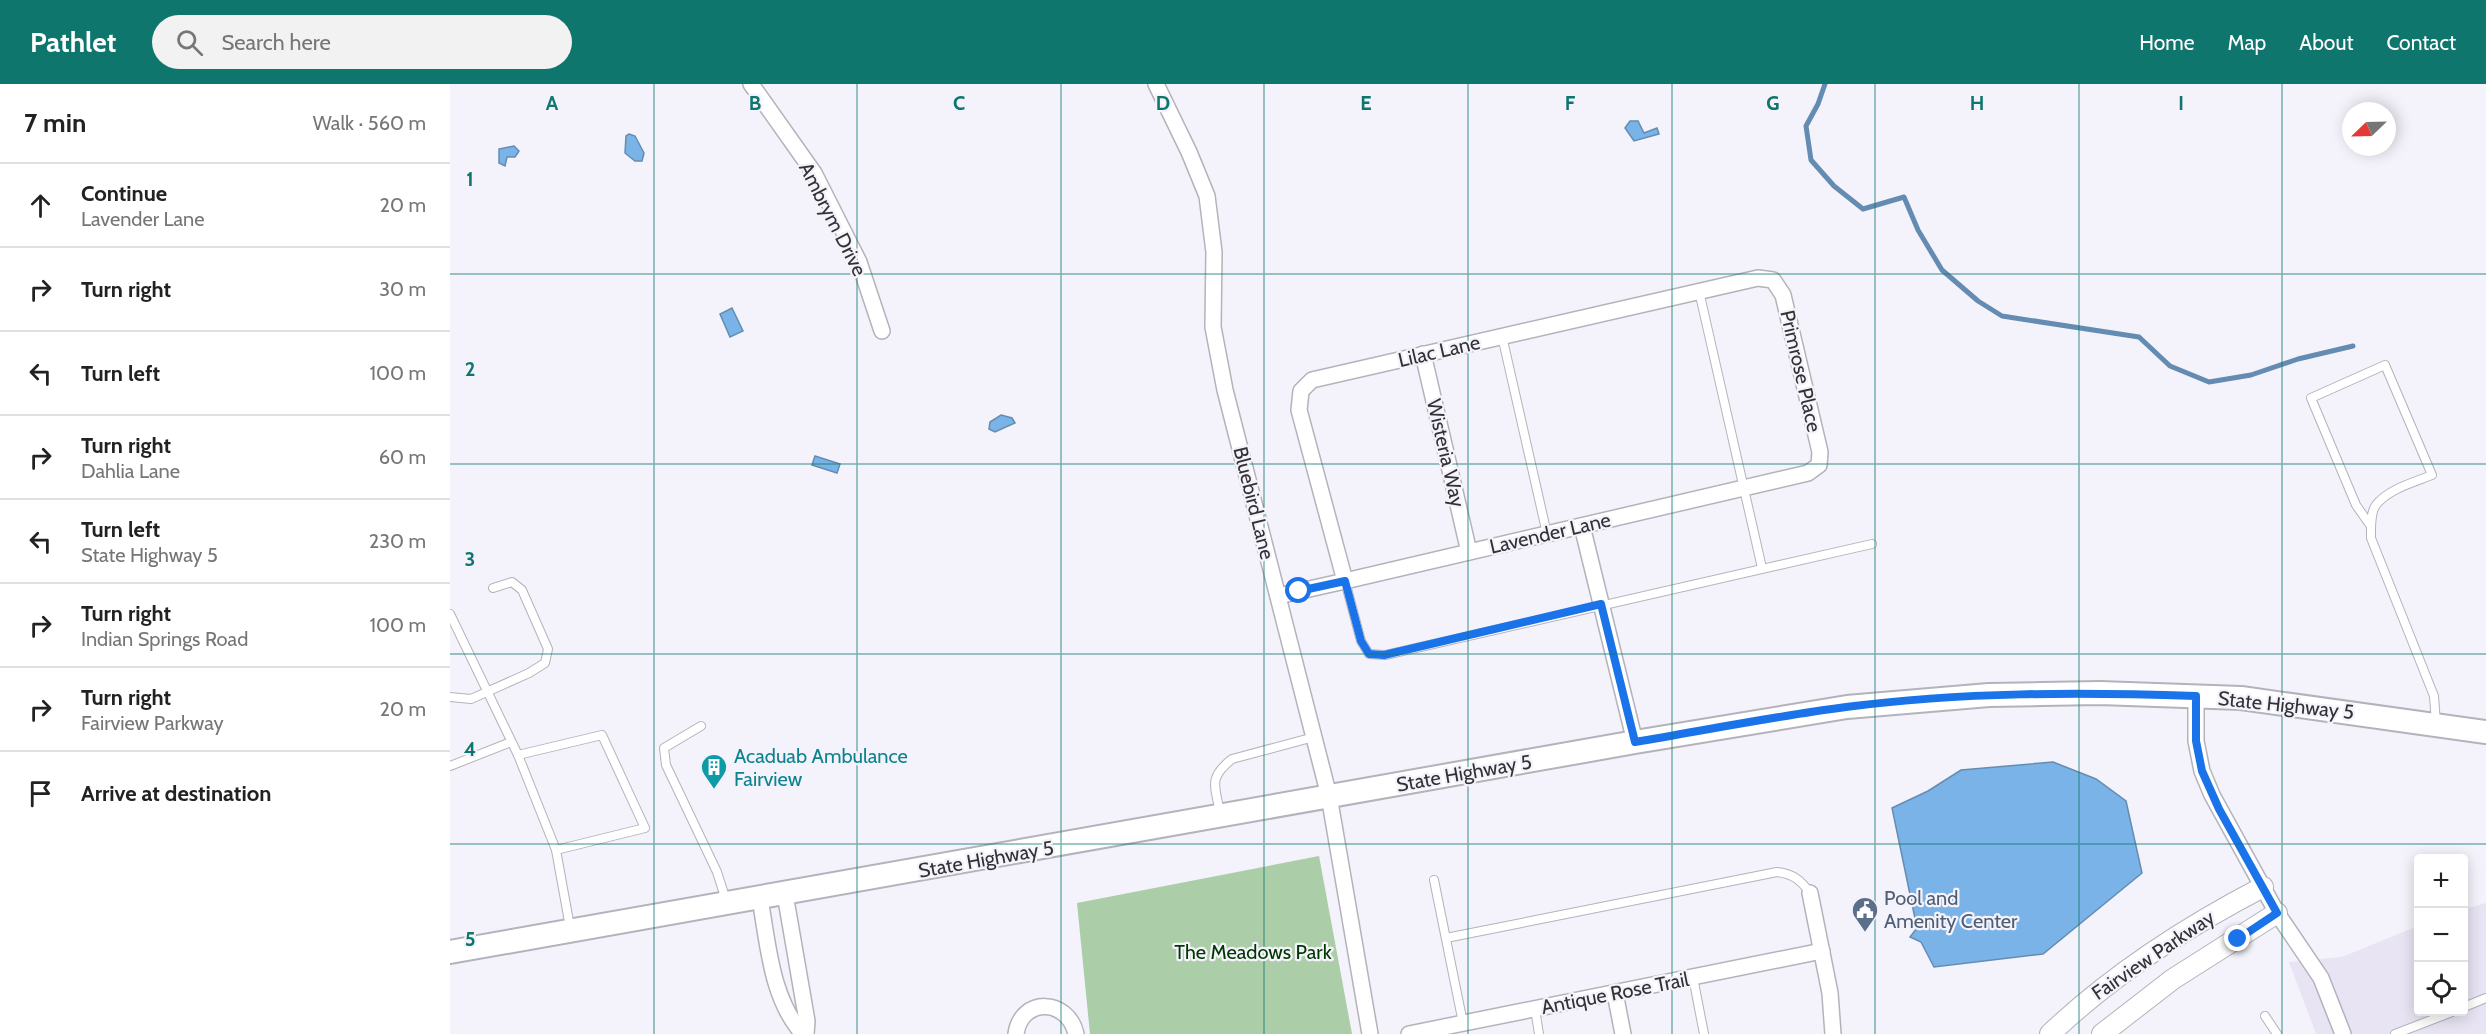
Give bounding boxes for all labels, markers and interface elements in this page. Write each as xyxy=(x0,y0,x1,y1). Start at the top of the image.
search box xyxy=(152,15,572,69)
text: Pathlet xyxy=(30,25,116,59)
icon: search xyxy=(173,26,206,59)
text: Search here xyxy=(221,29,331,56)
text: Home xyxy=(2139,30,2195,55)
text: Map xyxy=(2228,30,2266,55)
text: About xyxy=(2299,30,2353,55)
text: Contact xyxy=(2386,30,2456,55)
text: A xyxy=(546,91,559,115)
text: B xyxy=(749,91,761,115)
text: C xyxy=(953,91,965,115)
text: D xyxy=(1156,91,1170,115)
text: E xyxy=(1360,91,1372,115)
text: F xyxy=(1565,91,1576,115)
text: G xyxy=(1766,91,1780,115)
text: H xyxy=(1970,91,1984,115)
text: I xyxy=(2178,91,2184,115)
north arrow xyxy=(2342,102,2396,156)
text: 7 min xyxy=(24,107,86,139)
text: Walk · 560 m xyxy=(313,111,426,135)
street label: Ambrym Drive xyxy=(794,158,872,280)
text: 1 xyxy=(466,167,474,191)
text: Continue xyxy=(81,180,167,207)
icon: ahead xyxy=(24,189,57,222)
text: 20 m xyxy=(380,193,426,217)
text: Lavender Lane xyxy=(81,207,205,231)
icon: right xyxy=(24,273,57,306)
text: Turn right xyxy=(81,276,171,303)
text: 30 m xyxy=(379,277,426,301)
street label: Primrose Place xyxy=(1775,308,1827,434)
street label: Lilac Lane xyxy=(1396,330,1482,372)
icon: left xyxy=(24,357,57,390)
text: 2 xyxy=(465,357,475,381)
text: Turn left xyxy=(81,360,160,387)
text: 100 m xyxy=(370,361,426,385)
street label: Wisteria Way xyxy=(1422,397,1470,509)
text: Turn right xyxy=(81,432,171,459)
icon: right xyxy=(24,441,57,474)
street label: Bluebird Lane xyxy=(1228,444,1280,562)
text: 60 m xyxy=(379,445,426,469)
text: Dahlia Lane xyxy=(81,459,180,483)
street label: Lavender Lane xyxy=(1487,507,1613,559)
text: Turn left xyxy=(81,516,160,543)
icon: left xyxy=(24,525,57,558)
text: 230 m xyxy=(369,529,426,553)
text: State Highway 5 xyxy=(81,543,218,567)
text: 3 xyxy=(465,547,475,571)
route start xyxy=(1285,577,1311,603)
text: Turn right xyxy=(81,600,171,627)
icon: right xyxy=(24,609,57,642)
text: 100 m xyxy=(370,613,426,637)
text: Indian Springs Road xyxy=(81,627,248,651)
text: Turn right xyxy=(81,684,171,711)
street label: State Highway 5 xyxy=(2217,686,2355,724)
icon: right xyxy=(24,693,57,726)
text: 20 m xyxy=(380,697,426,721)
text: Fairview Parkway xyxy=(81,711,224,735)
text: 4 xyxy=(464,737,476,761)
place label: Acaduab Ambulance Fairview xyxy=(734,744,908,791)
street label: State Highway 5 xyxy=(1395,749,1533,797)
building icon: Acaduab Ambulance Fairview xyxy=(699,752,729,790)
icon: arrive xyxy=(24,777,57,810)
text: Arrive at destination xyxy=(81,780,271,807)
street label: State Highway 5 xyxy=(917,835,1055,883)
map controls xyxy=(2414,854,2468,1016)
button: + xyxy=(2414,854,2468,908)
place label: Pool and Amenity Center xyxy=(1884,886,2018,933)
public building icon: Pool and Amenity Center xyxy=(1850,895,1880,933)
street label: Fairview Parkway xyxy=(2087,905,2219,1005)
button: − xyxy=(2414,908,2468,962)
route end xyxy=(2224,925,2250,951)
text: 5 xyxy=(465,927,475,951)
park label: The Meadows Park xyxy=(1174,940,1332,964)
button: locate xyxy=(2414,962,2468,1016)
street label: Antique Rose Trail xyxy=(1539,967,1691,1019)

